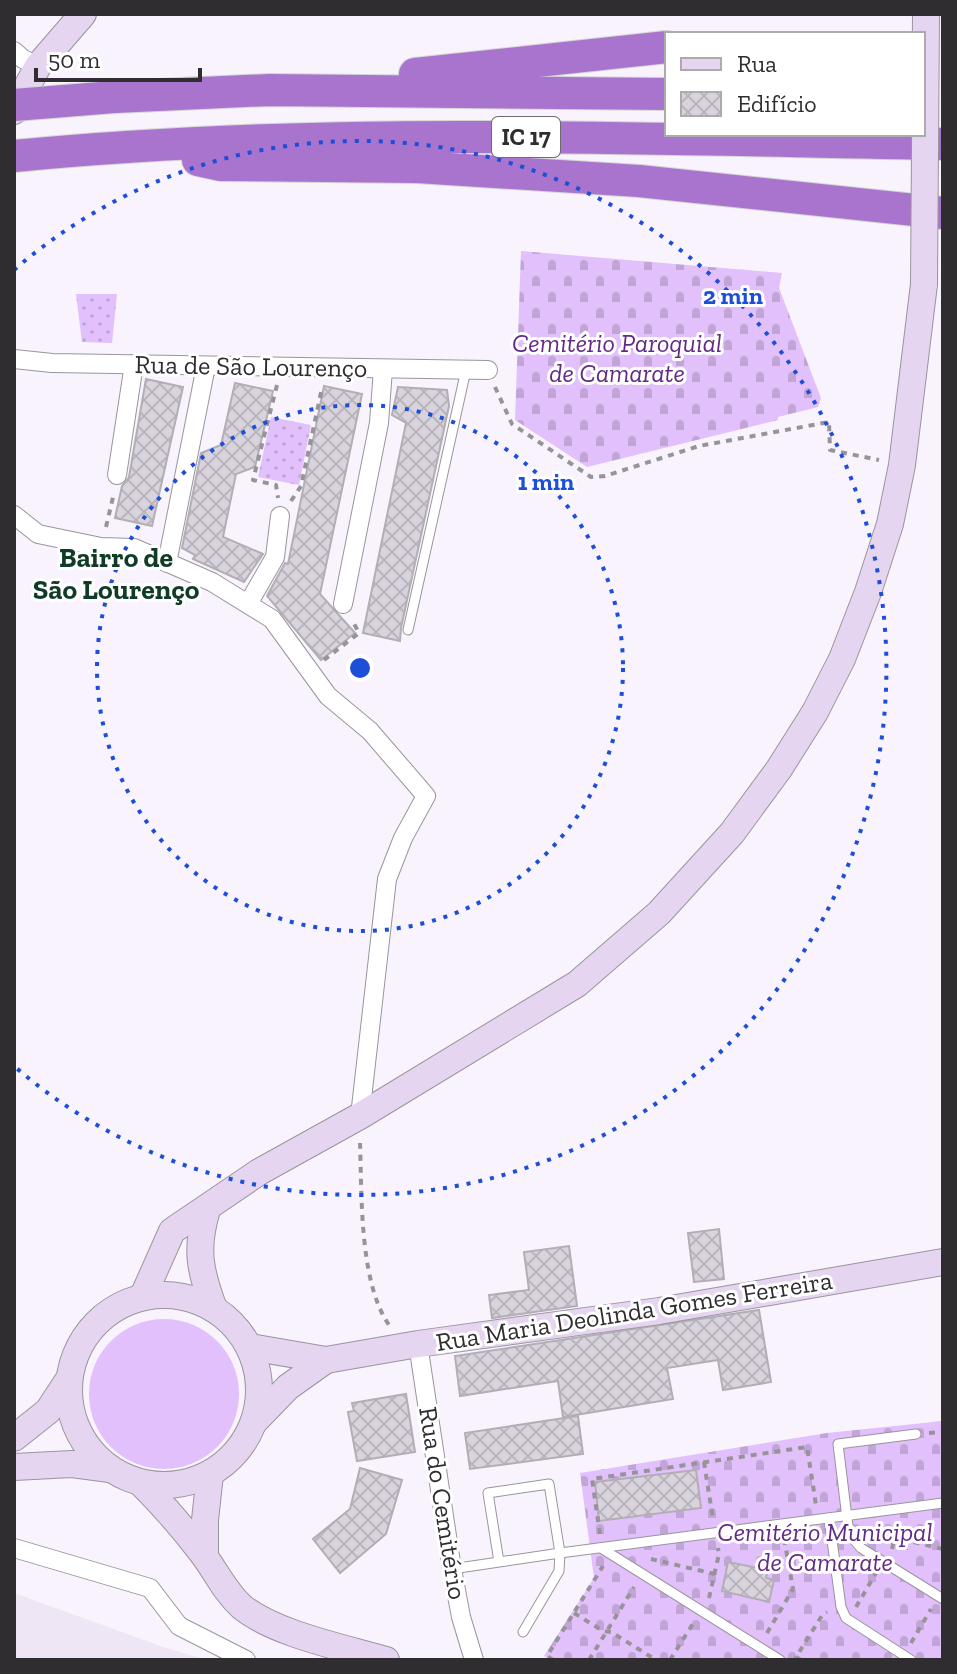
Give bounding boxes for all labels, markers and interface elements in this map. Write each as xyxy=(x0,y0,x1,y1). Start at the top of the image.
scale bar xyxy=(36,32,200,82)
legend xyxy=(665,32,925,136)
text: 50 m xyxy=(48,45,101,74)
text: Rua xyxy=(737,49,777,78)
text: Edifício xyxy=(737,89,817,118)
road number: IC 17 xyxy=(492,117,560,157)
text: 2 min xyxy=(703,281,763,310)
park label: Cemitério Paroquial de Camarate xyxy=(512,327,722,389)
street label: Rua de São Lourenço xyxy=(134,348,368,384)
text: 1 min xyxy=(518,467,574,496)
district label: Bairro de São Lourenço xyxy=(33,541,200,606)
centre of rings xyxy=(346,654,374,682)
street label: Rua Maria Deolinda Gomes Ferreira xyxy=(433,1264,835,1358)
street label: Rua do Cemitério xyxy=(412,1404,474,1602)
park label: Cemitério Municipal de Camarate xyxy=(717,1516,933,1578)

